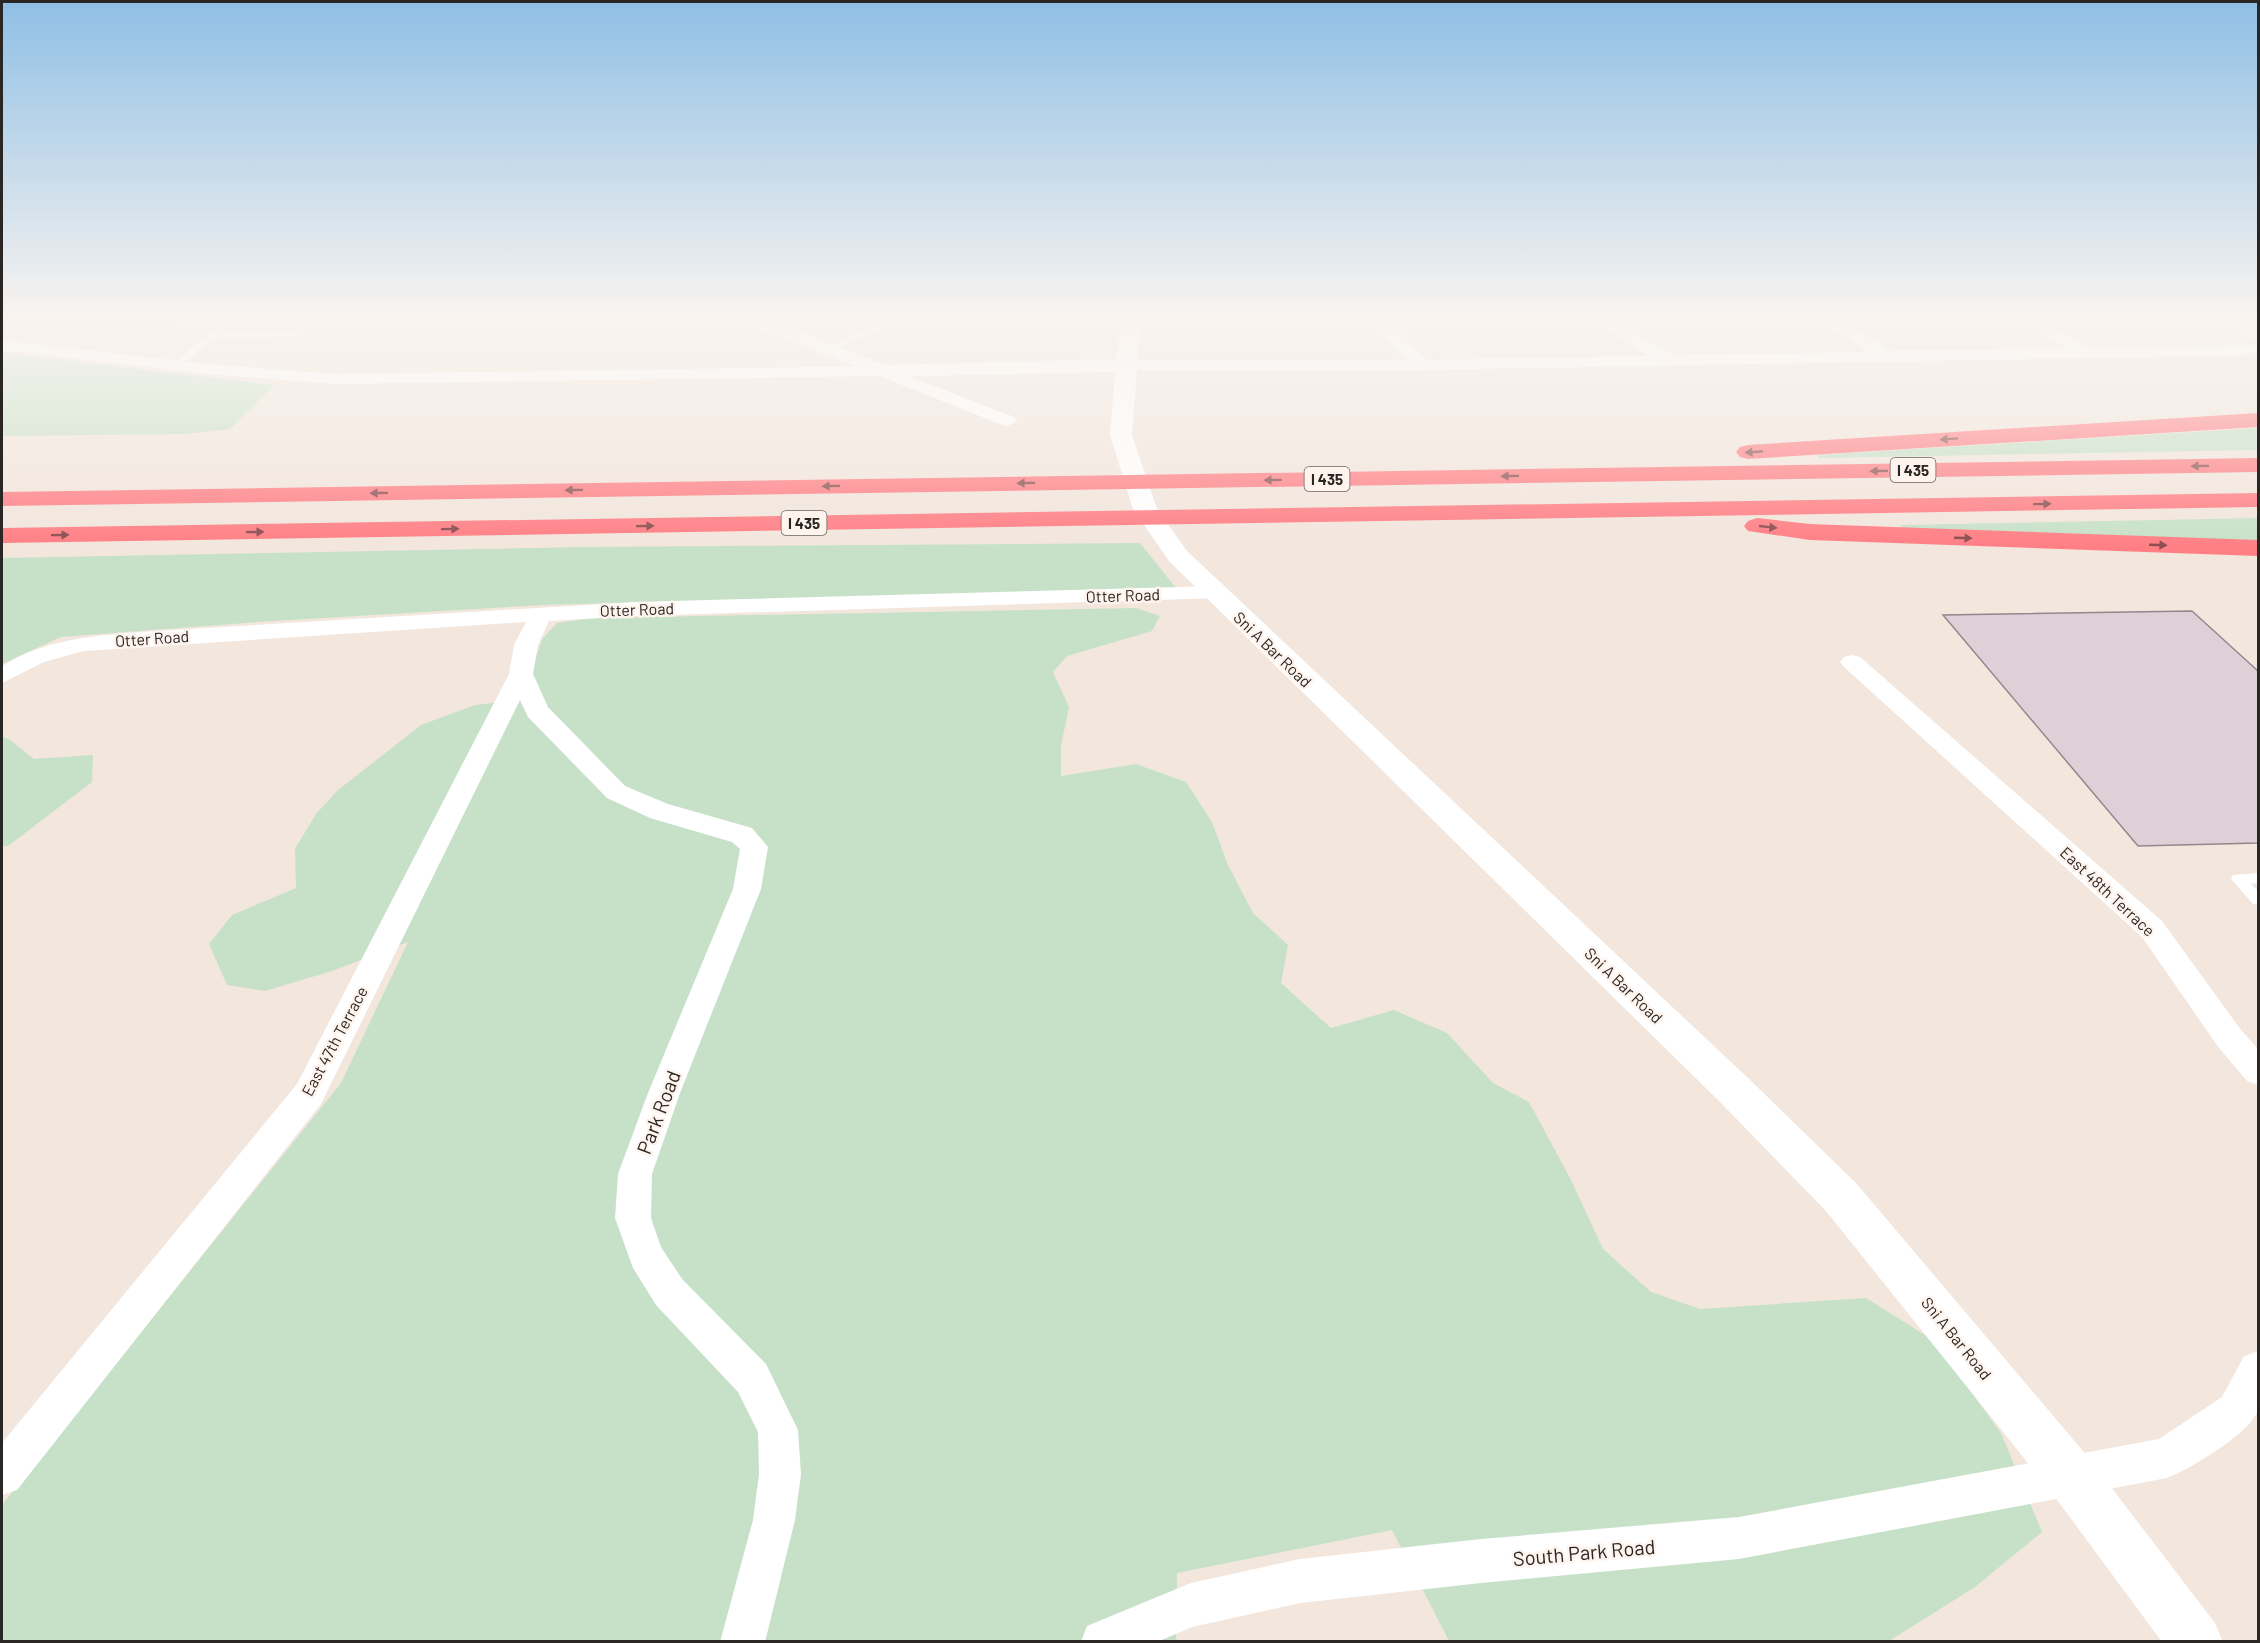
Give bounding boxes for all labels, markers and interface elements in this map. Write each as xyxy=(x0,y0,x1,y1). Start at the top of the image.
one-way arrow xyxy=(1939,435,1958,444)
one-way arrow xyxy=(1744,447,1763,457)
road number: I 435 xyxy=(1890,458,1936,482)
one-way arrow xyxy=(2191,461,2210,471)
one-way arrow xyxy=(1870,466,1889,476)
road number: I 435 xyxy=(1304,467,1350,491)
one-way arrow xyxy=(1500,472,1519,481)
one-way arrow xyxy=(1263,475,1282,485)
one-way arrow xyxy=(1017,479,1036,488)
one-way arrow xyxy=(822,482,841,491)
one-way arrow xyxy=(564,485,583,495)
one-way arrow xyxy=(369,488,388,498)
one-way arrow xyxy=(2033,499,2052,508)
road number: I 435 xyxy=(782,511,826,535)
one-way arrow xyxy=(635,521,654,530)
one-way arrow xyxy=(1759,522,1778,532)
one-way arrow xyxy=(440,524,459,533)
one-way arrow xyxy=(245,527,264,537)
one-way arrow xyxy=(50,530,69,540)
one-way arrow xyxy=(1953,533,1972,542)
one-way arrow xyxy=(2148,540,2167,549)
street label: Otter Road xyxy=(1086,584,1160,606)
street label: Otter Road xyxy=(600,598,674,620)
street label: Sni A Bar Road xyxy=(1230,607,1316,691)
street label: Otter Road xyxy=(114,626,190,650)
street label: East 48th Terrace xyxy=(2057,842,2159,940)
street label: Sni A Bar Road xyxy=(1581,943,1667,1027)
street label: East 47th Terrace xyxy=(297,983,371,1099)
street label: Park Road xyxy=(631,1067,685,1157)
street label: Sni A Bar Road xyxy=(1918,1293,1996,1383)
street label: South Park Road xyxy=(1512,1534,1656,1570)

